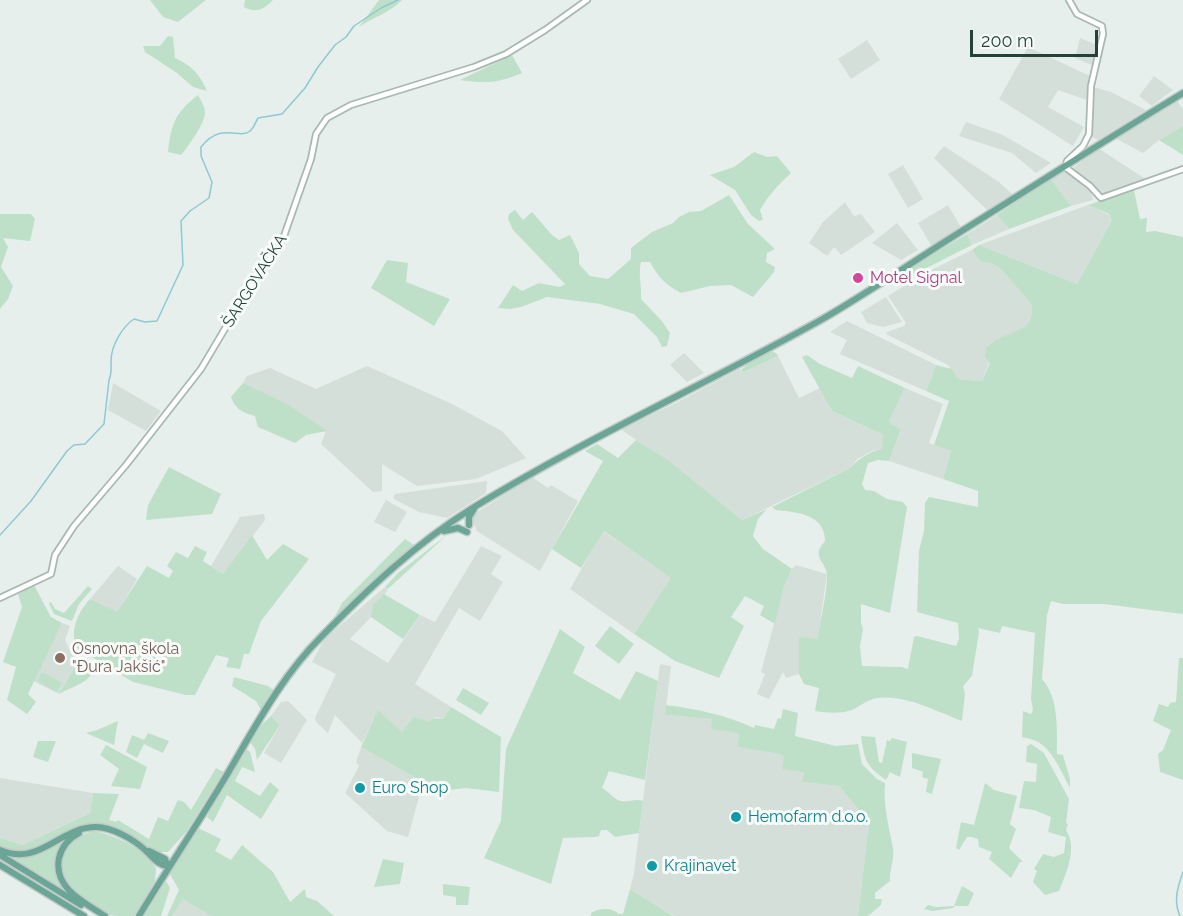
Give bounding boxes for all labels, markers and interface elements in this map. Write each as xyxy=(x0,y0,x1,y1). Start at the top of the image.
scale bar xyxy=(973,18,1100,56)
text: 200 m xyxy=(981,30,1034,51)
street label: ŠARGOVAČKA xyxy=(219,231,291,331)
place label: Motel Signal xyxy=(870,268,962,288)
marker: Motel Signal xyxy=(851,271,865,285)
place label: Osnovna škola "Đura Jakšić" xyxy=(72,639,179,677)
marker: Osnovna škola "Đura Jakšić" xyxy=(53,651,67,665)
place label: Euro Shop xyxy=(372,778,448,798)
marker: Euro Shop xyxy=(353,781,367,795)
place label: Hemofarm d.o.o. xyxy=(748,807,868,827)
marker: Hemofarm d.o.o. xyxy=(729,810,743,824)
place label: Krajinavet xyxy=(664,856,736,876)
marker: Krajinavet xyxy=(645,859,659,873)

